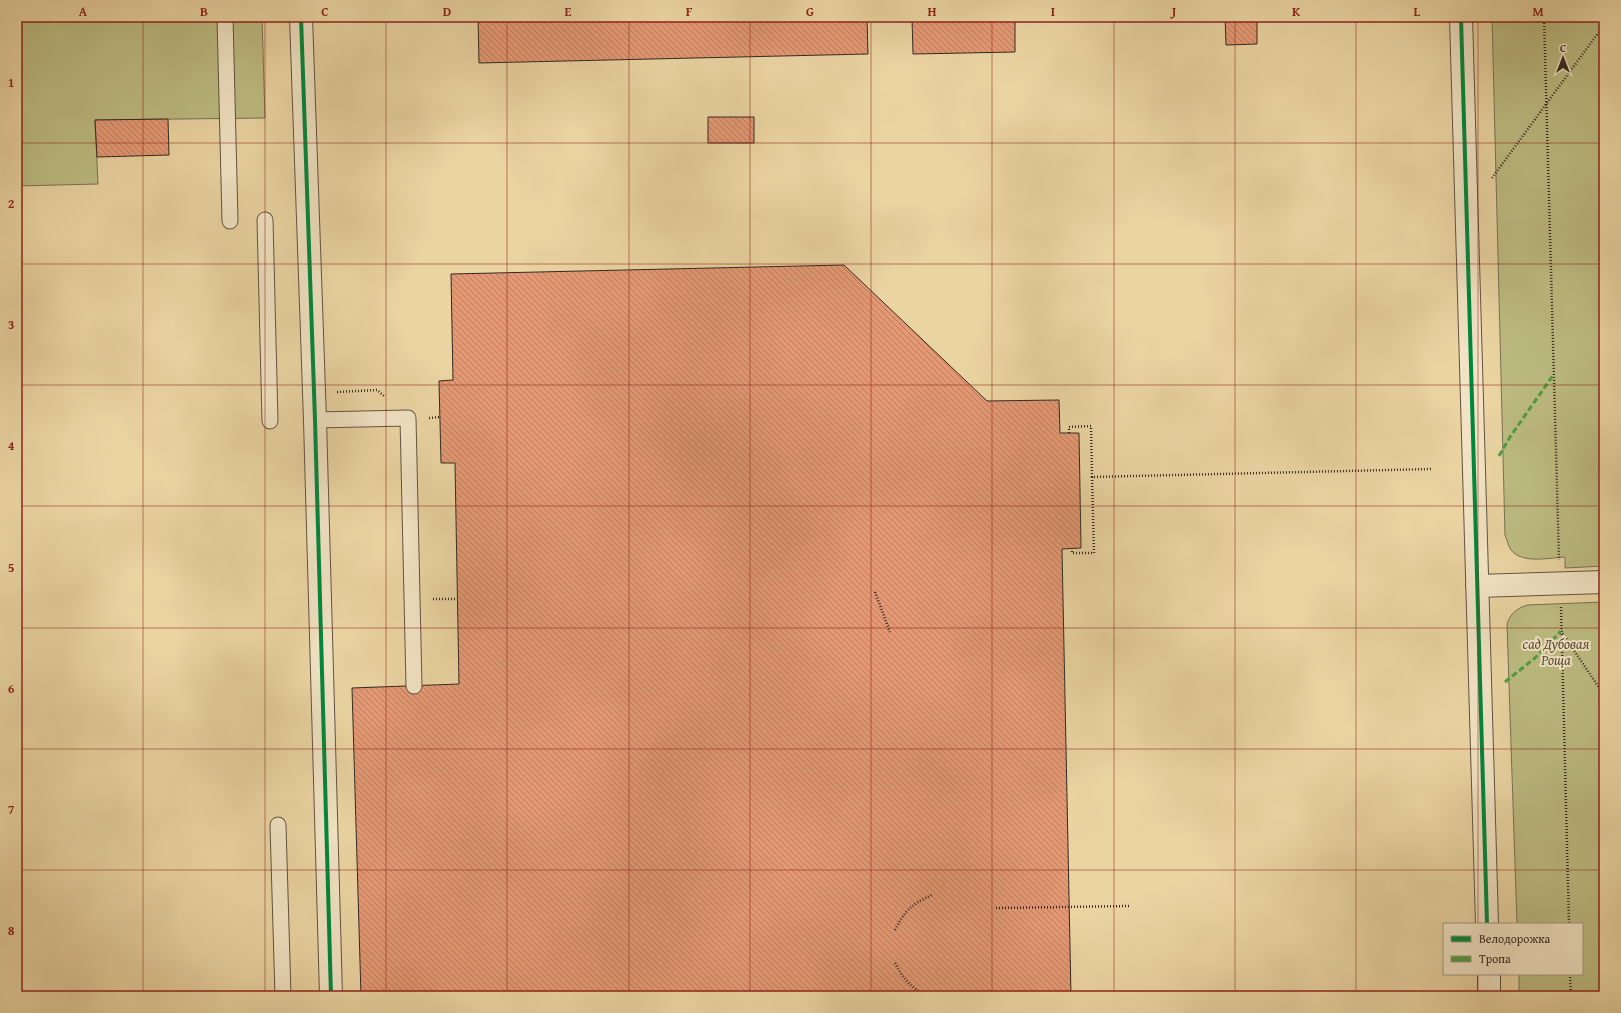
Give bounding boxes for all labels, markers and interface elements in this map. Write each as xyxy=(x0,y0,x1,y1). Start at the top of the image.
text: A xyxy=(79,2,88,21)
text: B xyxy=(200,2,208,21)
text: C xyxy=(321,2,329,21)
text: D xyxy=(443,2,451,21)
text: E xyxy=(565,2,572,21)
text: F xyxy=(686,2,693,21)
text: G xyxy=(806,2,814,21)
text: H xyxy=(927,2,937,21)
text: I xyxy=(1051,2,1055,21)
text: J xyxy=(1170,2,1177,21)
text: K xyxy=(1292,2,1301,21)
text: L xyxy=(1414,2,1421,21)
text: M xyxy=(1532,2,1544,21)
north arrow xyxy=(1543,38,1583,78)
text: С xyxy=(1560,40,1566,56)
text: 1 xyxy=(8,73,14,92)
text: 2 xyxy=(8,194,15,213)
text: 3 xyxy=(8,315,14,334)
text: 4 xyxy=(8,436,15,455)
text: 5 xyxy=(8,558,15,577)
park label: сад Дубовая Роща xyxy=(1523,634,1590,670)
text: 6 xyxy=(8,679,15,698)
text: 7 xyxy=(8,800,15,819)
text: 8 xyxy=(8,921,15,940)
legend xyxy=(1443,923,1583,975)
text: Велодорожка xyxy=(1479,930,1550,947)
text: Тропа xyxy=(1479,950,1511,967)

